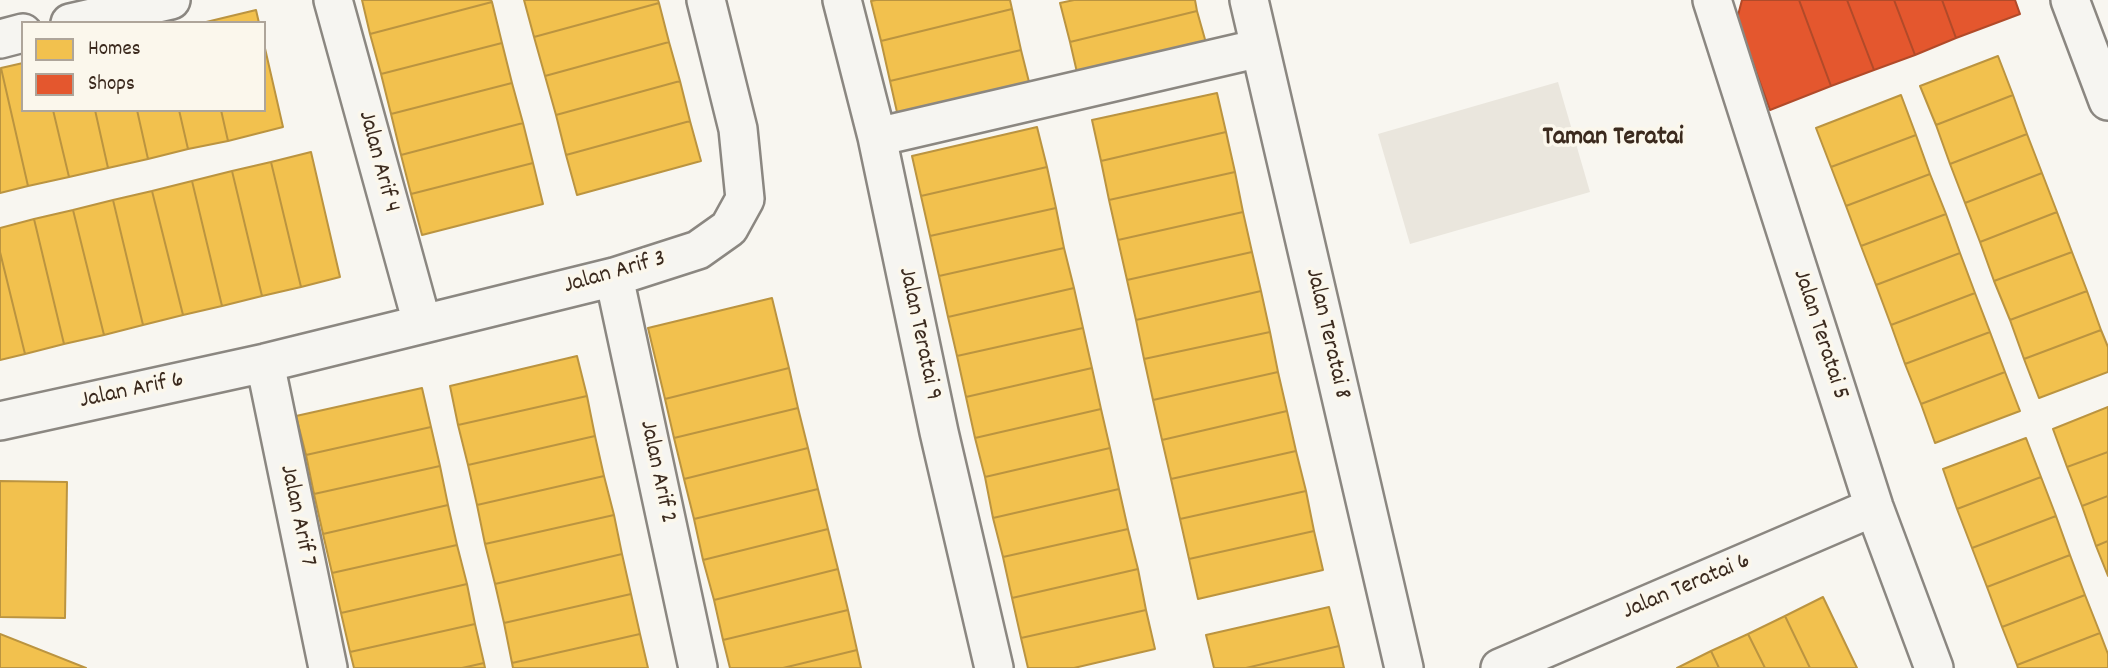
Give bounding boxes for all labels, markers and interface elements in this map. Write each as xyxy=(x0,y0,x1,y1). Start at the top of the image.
legend xyxy=(21,21,266,112)
text: Homes xyxy=(88,35,141,65)
text: Shops xyxy=(88,70,135,100)
street label: Jalan Arif 4 xyxy=(350,108,404,216)
district label: Taman Teratai xyxy=(1543,123,1683,155)
street label: Jalan Arif 3 xyxy=(561,246,669,302)
street label: Jalan Teratai 9 xyxy=(890,265,946,403)
street label: Jalan Teratai 8 xyxy=(1297,266,1355,402)
street label: Jalan Teratai 5 xyxy=(1784,266,1854,404)
street label: Jalan Arif 6 xyxy=(77,367,187,417)
street label: Jalan Arif 2 xyxy=(631,418,681,526)
street label: Jalan Arif 7 xyxy=(271,463,321,569)
street label: Jalan Teratai 6 xyxy=(1619,548,1755,628)

